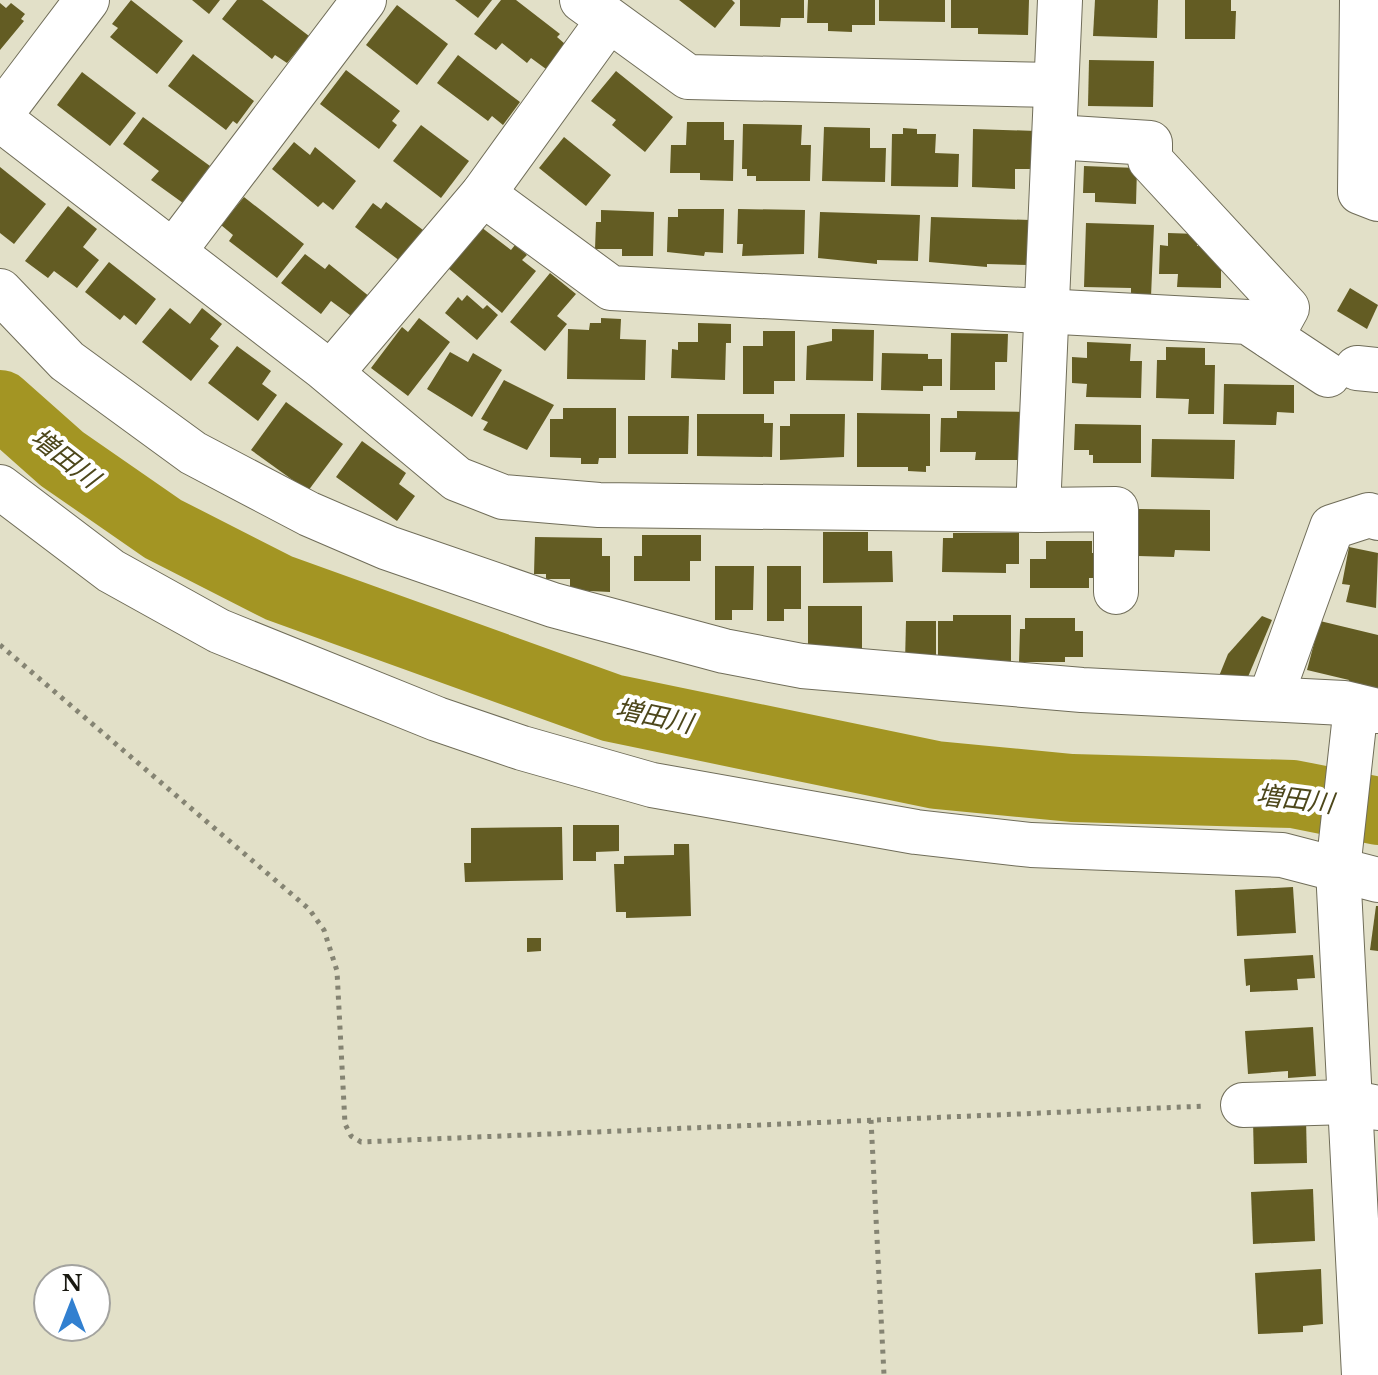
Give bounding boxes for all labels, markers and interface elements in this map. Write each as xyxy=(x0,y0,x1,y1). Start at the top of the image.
water label: 増田川 xyxy=(24,421,108,496)
water label: 増田川 xyxy=(613,692,698,740)
water label: 増田川 xyxy=(1254,778,1339,820)
north arrow xyxy=(32,1263,112,1343)
text: N xyxy=(62,1270,83,1297)

